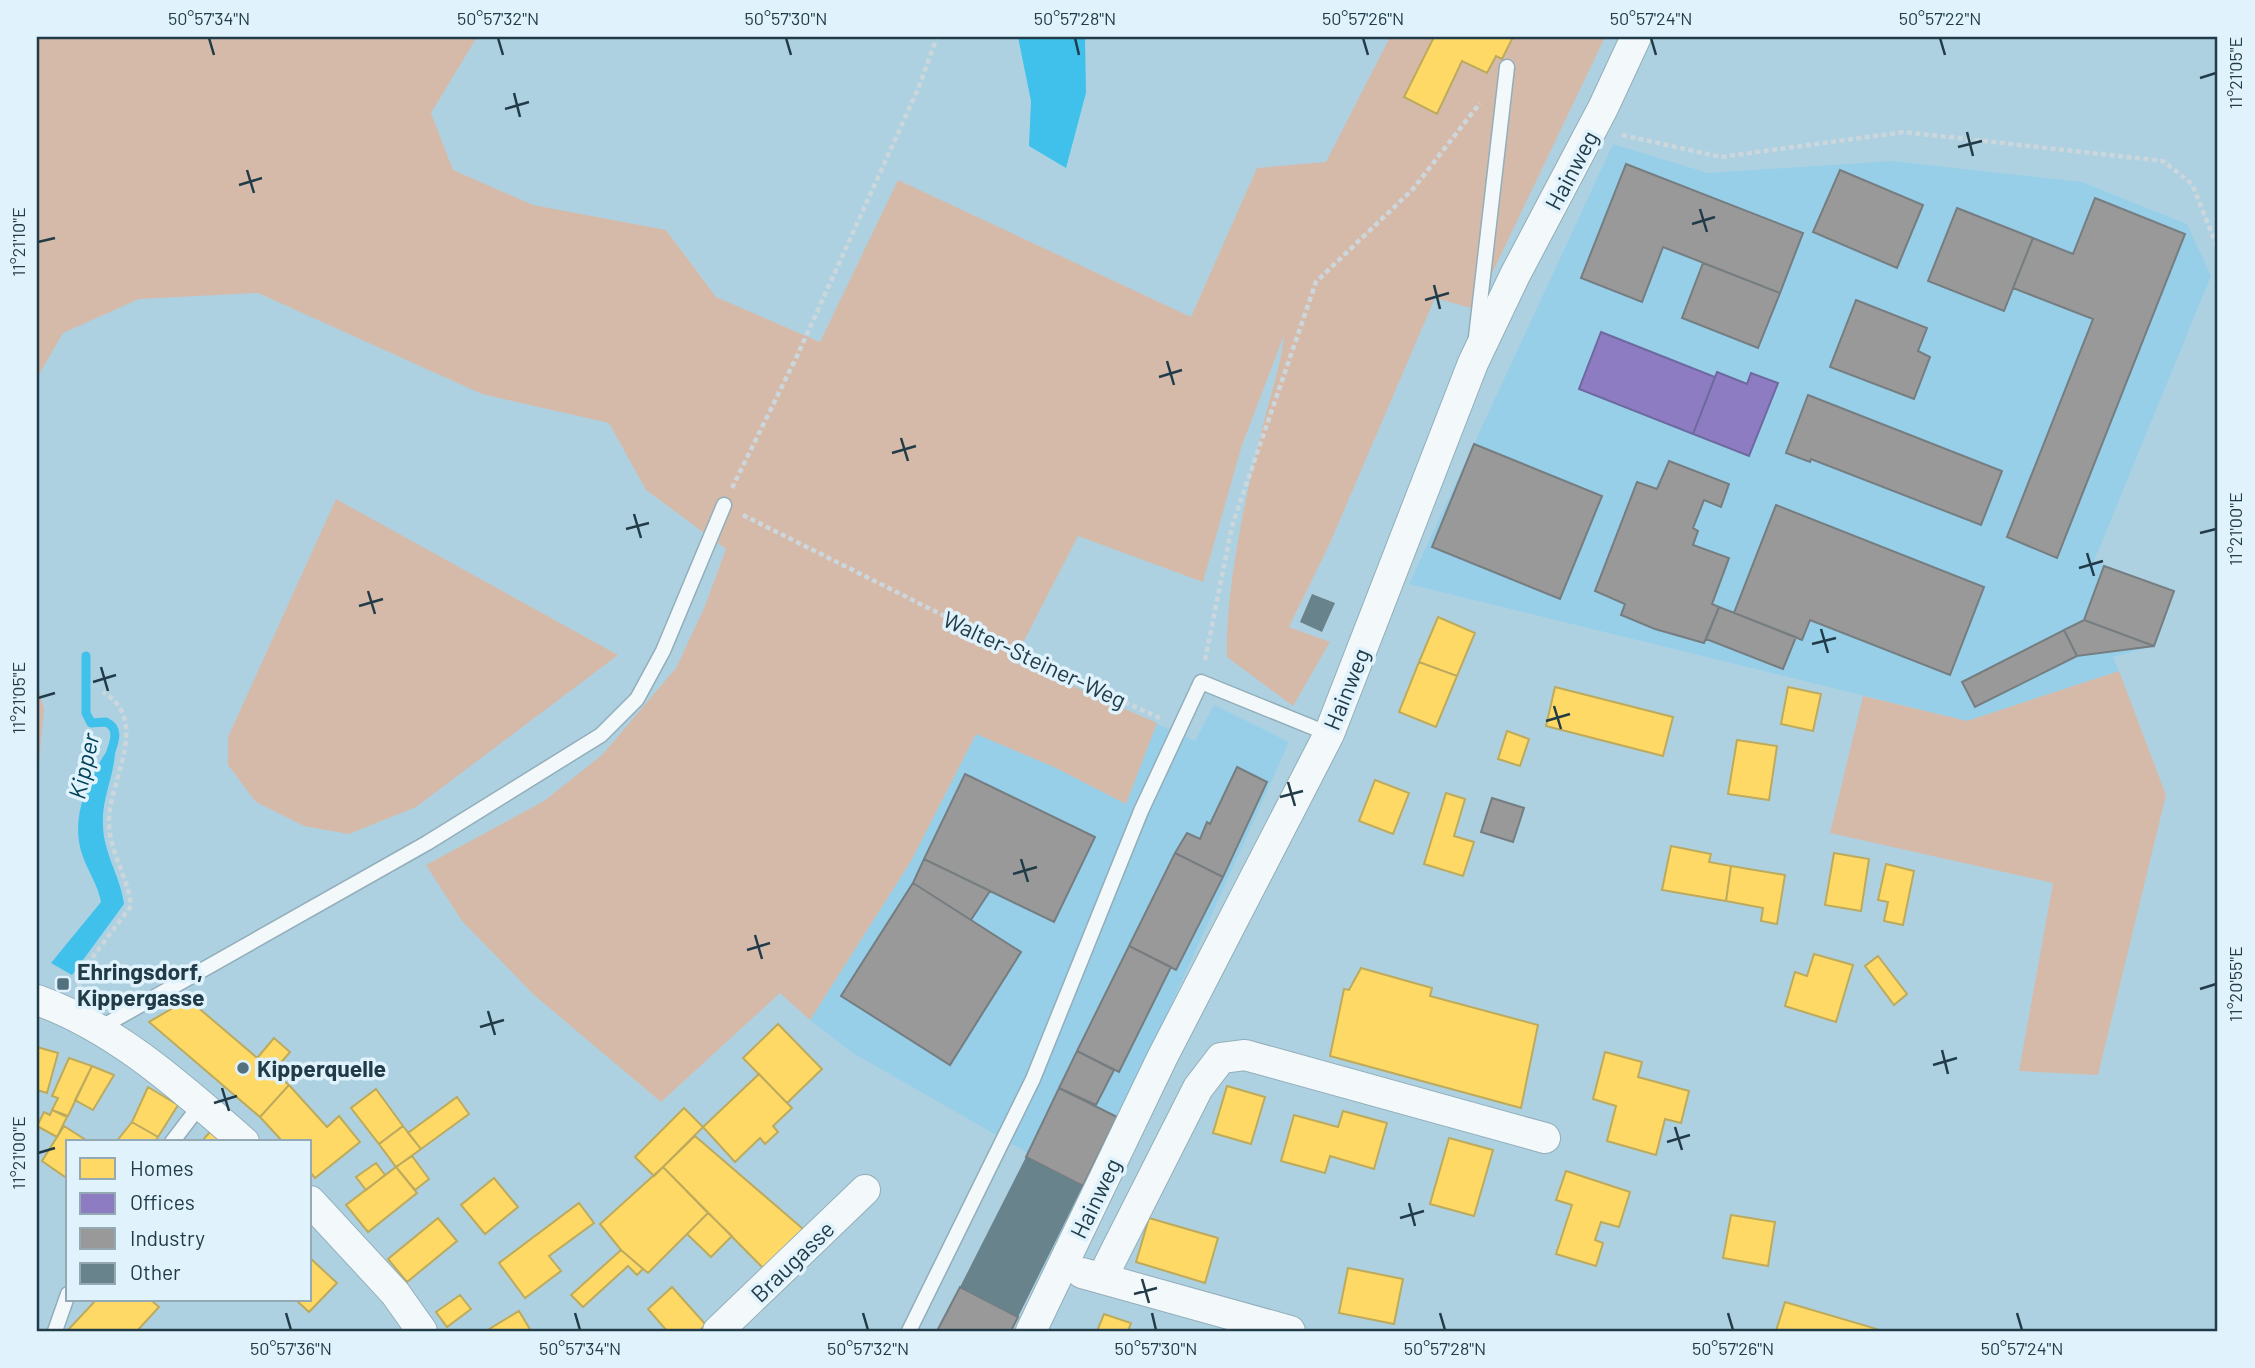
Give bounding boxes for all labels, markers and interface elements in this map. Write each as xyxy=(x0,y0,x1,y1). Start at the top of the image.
text: 50°57'34"N xyxy=(168,7,250,29)
text: 50°57'32"N xyxy=(457,7,539,29)
text: 50°57'30"N xyxy=(745,7,827,29)
text: 50°57'28"N xyxy=(1034,7,1116,29)
text: 50°57'26"N xyxy=(1322,7,1404,29)
text: 50°57'24"N xyxy=(1610,7,1692,29)
text: 50°57'22"N xyxy=(1899,7,1981,29)
text: 11°21'05"E xyxy=(2224,37,2246,109)
street label: Hainweg xyxy=(1539,126,1603,214)
text: 11°21'10"E xyxy=(7,207,29,277)
text: 11°21'00"E xyxy=(2224,492,2246,566)
street label: Walter-Steiner-Weg xyxy=(939,604,1131,714)
street label: Hainweg xyxy=(1317,644,1375,734)
text: 11°21'05"E xyxy=(7,662,29,734)
water label: Kipper xyxy=(61,729,105,802)
text: 11°20'55"E xyxy=(2224,946,2246,1022)
place label: Ehringsdorf, Kippergasse xyxy=(77,957,205,1011)
marker: Ehringsdorf, Kippergasse xyxy=(55,976,71,992)
place label: Kipperquelle xyxy=(257,1054,386,1082)
marker: Kipperquelle xyxy=(235,1060,251,1076)
text: 11°21'00"E xyxy=(7,1116,29,1190)
legend xyxy=(66,1140,312,1302)
street label: Hainweg xyxy=(1064,1153,1126,1243)
text: Homes xyxy=(130,1155,194,1180)
text: Offices xyxy=(130,1189,195,1214)
street label: Braugasse xyxy=(745,1214,839,1308)
text: Industry xyxy=(130,1225,205,1250)
text: Other xyxy=(130,1259,181,1284)
text: 50°57'36"N xyxy=(250,1337,332,1359)
text: 50°57'34"N xyxy=(539,1337,621,1359)
text: 50°57'32"N xyxy=(827,1337,909,1359)
text: 50°57'30"N xyxy=(1115,1337,1197,1359)
text: 50°57'28"N xyxy=(1404,1337,1486,1359)
text: 50°57'26"N xyxy=(1692,1337,1774,1359)
text: 50°57'24"N xyxy=(1981,1337,2063,1359)

